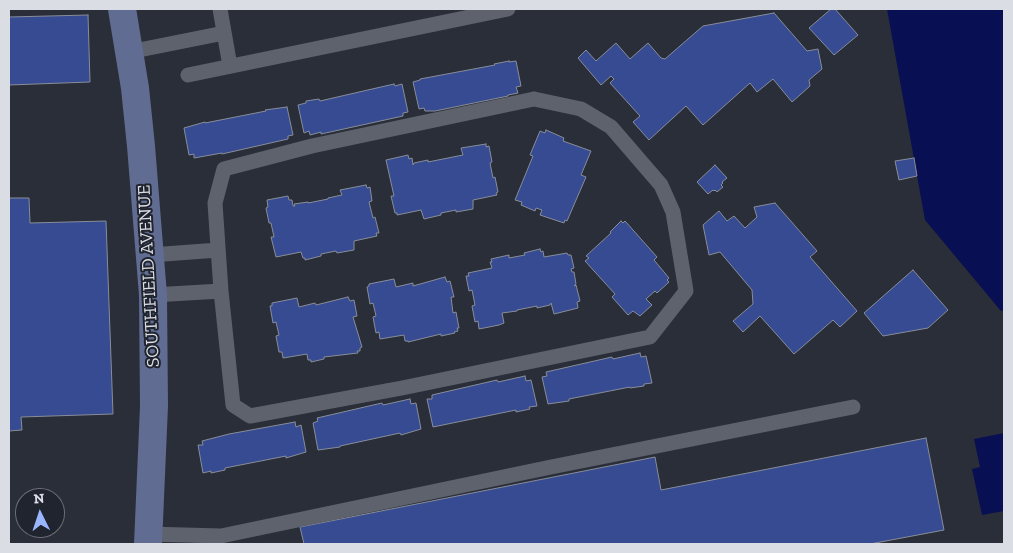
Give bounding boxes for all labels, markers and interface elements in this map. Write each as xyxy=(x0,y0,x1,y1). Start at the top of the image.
street label: SOUTHFIELD AVENUE xyxy=(133,184,165,368)
north arrow xyxy=(15,488,65,538)
text: N xyxy=(33,490,45,507)

